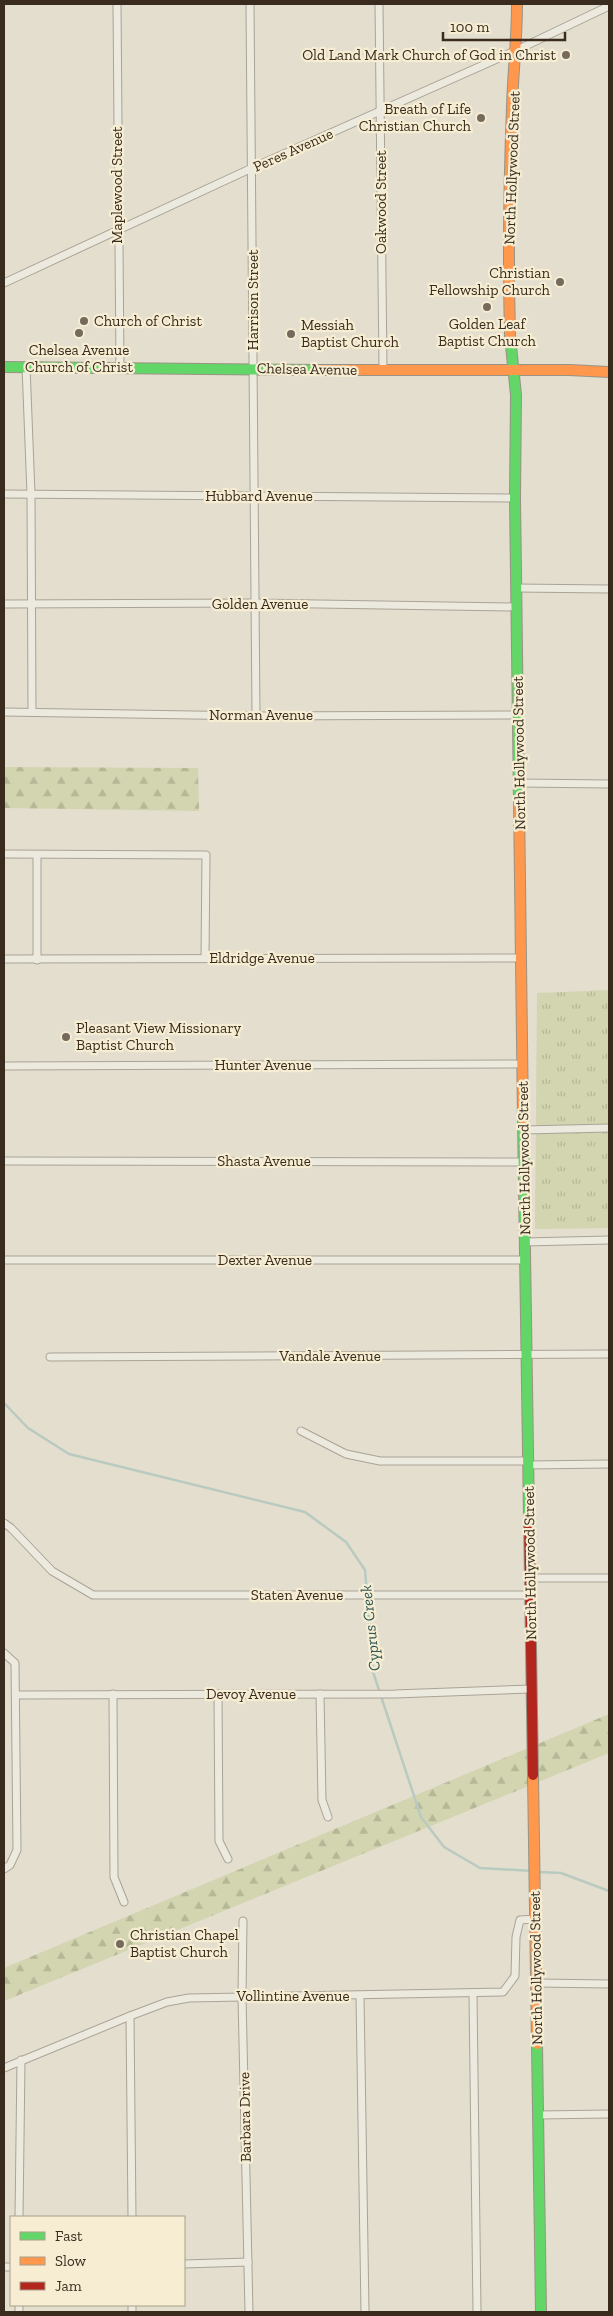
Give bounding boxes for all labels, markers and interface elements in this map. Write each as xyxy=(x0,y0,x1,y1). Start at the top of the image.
scale bar xyxy=(443,10,566,42)
text: 100 m xyxy=(450,18,489,36)
place label: Old Land Mark Church of God in Christ xyxy=(302,46,556,64)
marker: Old Land Mark Church of God in Christ xyxy=(560,49,572,61)
street label: North Hollywood Street xyxy=(500,90,524,245)
place label: Breath of Life Christian Church xyxy=(359,100,472,135)
marker: Breath of Life Christian Church xyxy=(475,112,487,124)
street label: Peres Avenue xyxy=(250,124,336,176)
street label: Maplewood Street xyxy=(108,126,126,244)
street label: Oakwood Street xyxy=(372,150,390,254)
street label: Harrison Street xyxy=(244,249,262,351)
place label: Christian Fellowship Church xyxy=(429,264,551,299)
marker: Christian Fellowship Church xyxy=(554,276,566,288)
marker: Golden Leaf Baptist Church xyxy=(481,301,493,313)
place label: Church of Christ xyxy=(94,312,202,330)
marker: Church of Christ xyxy=(78,315,90,327)
place label: Golden Leaf Baptist Church xyxy=(438,315,537,350)
place label: Messiah Baptist Church xyxy=(301,316,400,351)
marker: Chelsea Avenue Church of Christ xyxy=(73,327,85,339)
marker: Messiah Baptist Church xyxy=(285,328,297,340)
place label: Chelsea Avenue Church of Christ xyxy=(25,341,133,376)
street label: Chelsea Avenue xyxy=(257,359,357,379)
street label: Hubbard Avenue xyxy=(205,487,313,505)
street label: Golden Avenue xyxy=(212,595,308,613)
street label: North Hollywood Street xyxy=(509,675,529,830)
street label: Norman Avenue xyxy=(209,706,313,724)
street label: Eldridge Avenue xyxy=(209,949,315,967)
place label: Pleasant View Missionary Baptist Church xyxy=(76,1019,241,1054)
marker: Pleasant View Missionary Baptist Church xyxy=(60,1031,72,1043)
street label: Hunter Avenue xyxy=(214,1056,312,1074)
street label: North Hollywood Street xyxy=(514,1080,534,1235)
street label: Shasta Avenue xyxy=(217,1152,311,1170)
street label: Dexter Avenue xyxy=(218,1251,312,1269)
street label: Vandale Avenue xyxy=(278,1347,381,1365)
street label: North Hollywood Street xyxy=(520,1485,540,1640)
water label: Cyprus Creek xyxy=(356,1584,384,1672)
street label: Staten Avenue xyxy=(251,1586,343,1604)
street label: Devoy Avenue xyxy=(206,1685,296,1703)
street label: North Hollywood Street xyxy=(526,1890,546,2045)
place label: Christian Chapel Baptist Church xyxy=(130,1926,239,1961)
marker: Christian Chapel Baptist Church xyxy=(114,1938,126,1950)
street label: Vollintine Avenue xyxy=(235,1987,350,2005)
street label: Barbara Drive xyxy=(235,2072,255,2162)
legend xyxy=(10,2216,185,2306)
text: Fast xyxy=(55,2227,83,2245)
text: Slow xyxy=(55,2252,87,2270)
text: Jam xyxy=(55,2277,82,2295)

